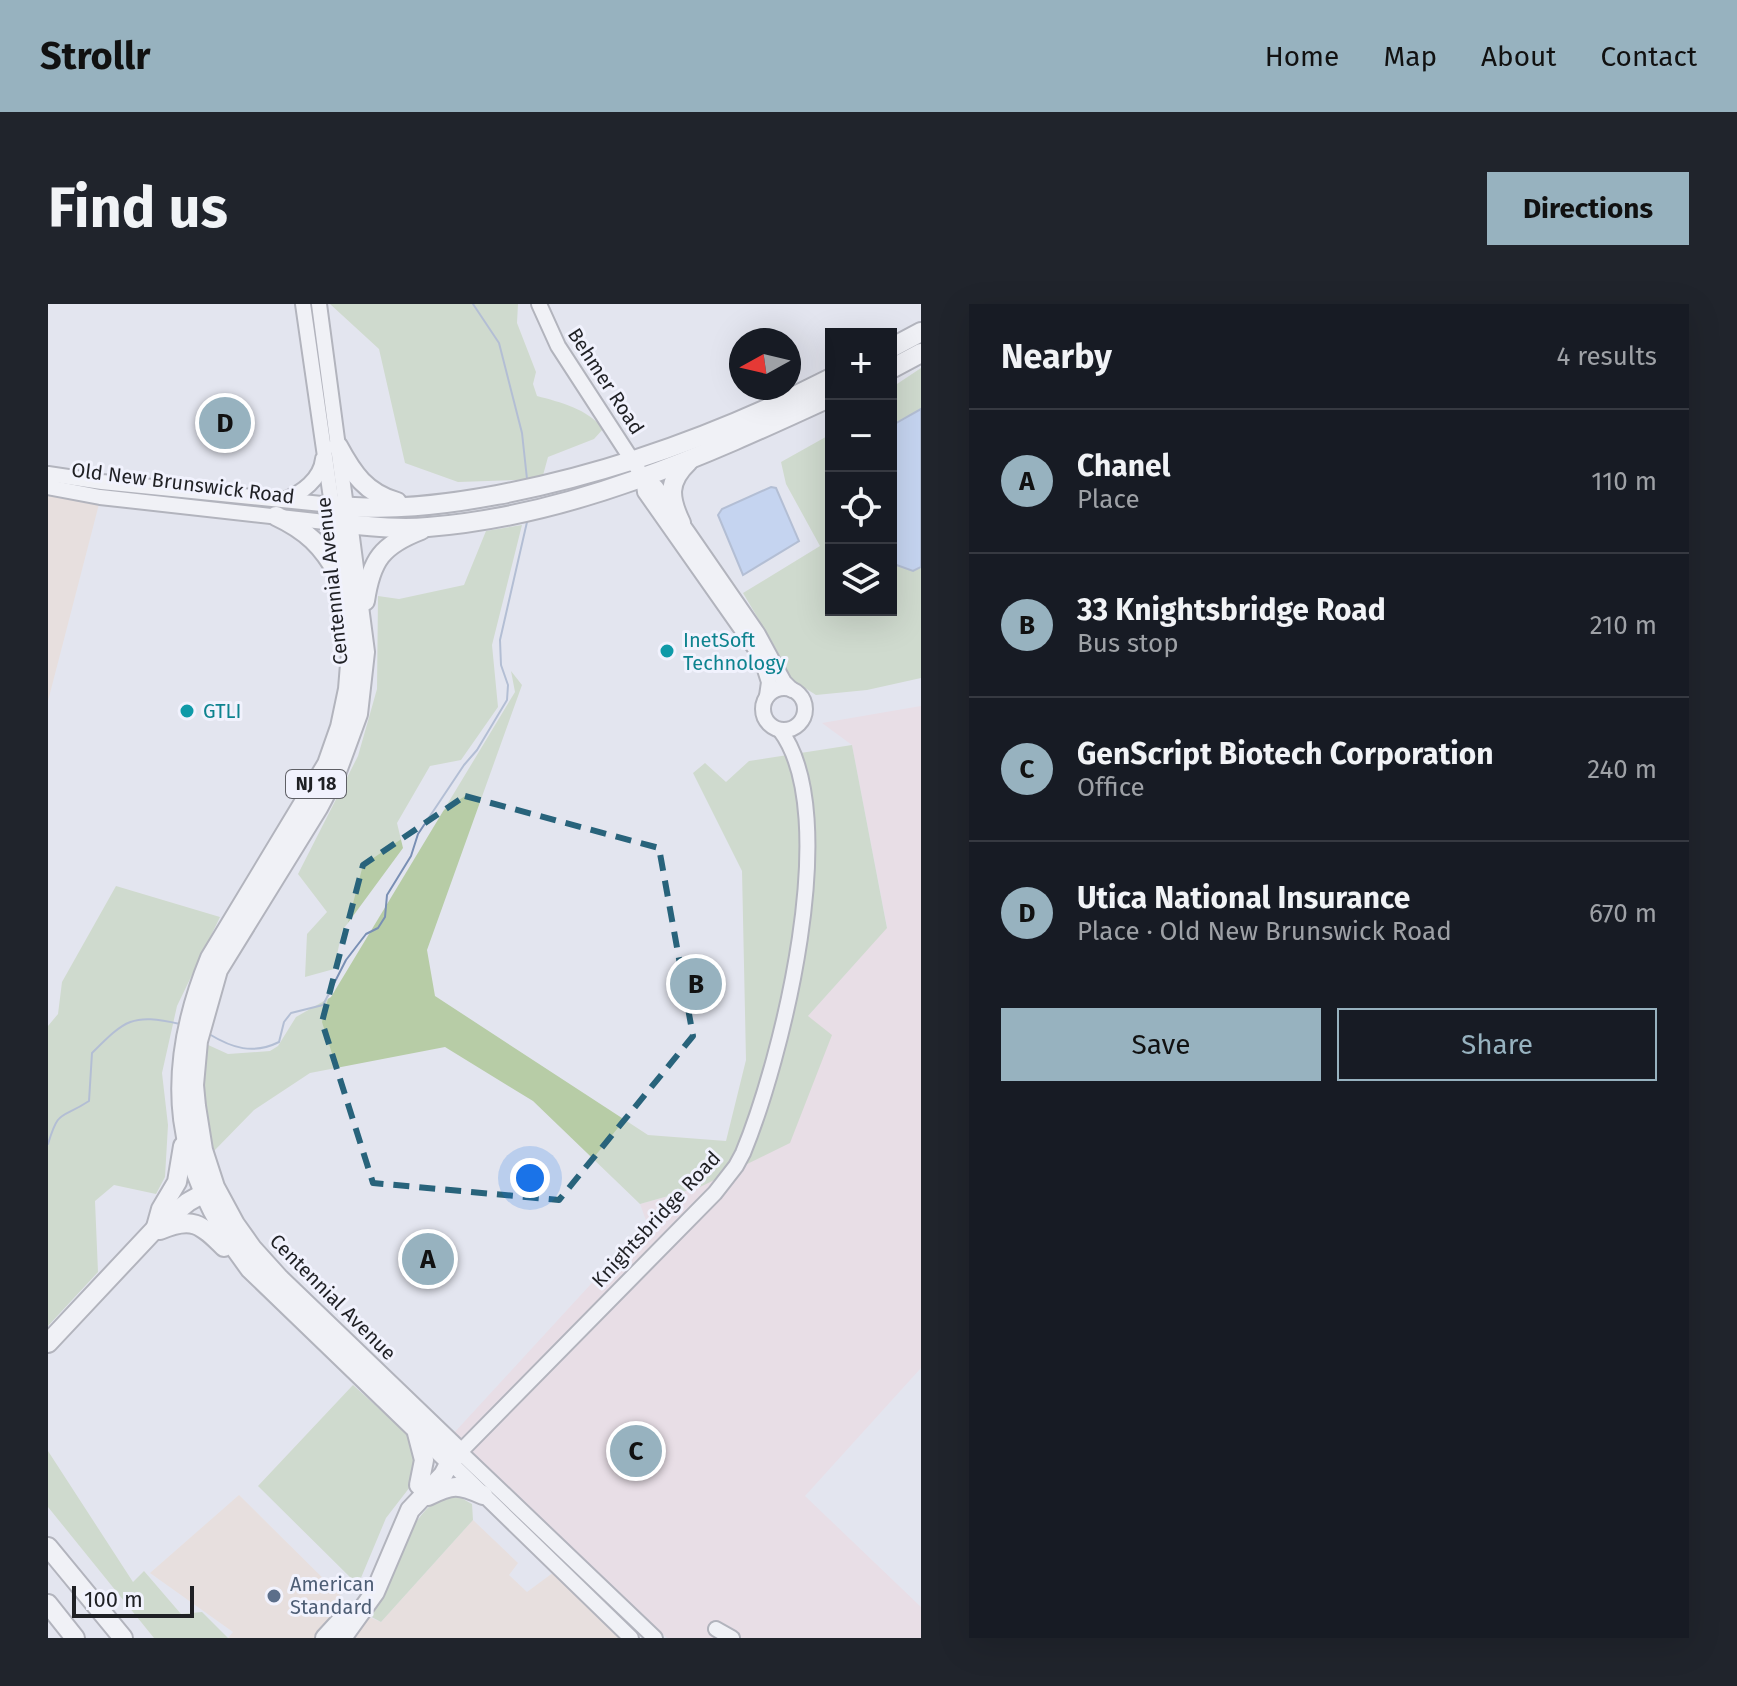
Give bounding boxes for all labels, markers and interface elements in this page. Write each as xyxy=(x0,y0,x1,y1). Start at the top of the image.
text: Strollr xyxy=(40,33,151,79)
text: Home xyxy=(1265,40,1339,73)
text: Map xyxy=(1383,40,1437,73)
text: About xyxy=(1481,40,1556,73)
text: Contact xyxy=(1600,40,1697,73)
button: Directions xyxy=(1487,172,1689,245)
text: Find us xyxy=(48,175,228,242)
street label: Behmer Road xyxy=(563,323,649,439)
north arrow xyxy=(729,328,801,400)
map controls xyxy=(825,328,897,616)
button: + xyxy=(825,328,897,400)
text: Nearby xyxy=(1001,336,1112,377)
text: 4 results xyxy=(1556,341,1657,372)
pin: D xyxy=(199,393,251,453)
button: − xyxy=(825,400,897,472)
text: Chanel xyxy=(1077,448,1170,484)
street label: Old New Brunswick Road xyxy=(70,457,296,509)
text: A xyxy=(1019,466,1035,497)
text: 110 m xyxy=(1591,466,1657,497)
button: locate xyxy=(825,472,897,544)
text: Place xyxy=(1077,484,1140,515)
street label: Centennial Avenue xyxy=(311,496,353,666)
button: layers xyxy=(825,544,897,616)
text: 33 Knightsbridge Road xyxy=(1077,592,1386,628)
text: B xyxy=(1019,610,1035,641)
text: 210 m xyxy=(1590,610,1657,641)
place label: InetSoft Technology xyxy=(683,628,786,675)
text: Bus stop xyxy=(1077,628,1179,659)
marker: InetSoft Technology xyxy=(658,642,676,660)
place label: GTLI xyxy=(203,699,241,723)
marker: GTLI xyxy=(178,702,196,720)
text: GenScript Biotech Corporation xyxy=(1077,736,1494,772)
text: C xyxy=(1020,754,1034,785)
text: 240 m xyxy=(1587,754,1657,785)
road number: NJ 18 xyxy=(286,770,346,798)
text: Office xyxy=(1077,772,1145,803)
text: Utica National Insurance xyxy=(1077,880,1410,916)
text: D xyxy=(1019,898,1035,929)
text: 670 m xyxy=(1589,898,1657,929)
text: Place · Old New Brunswick Road xyxy=(1077,916,1452,947)
pin: B xyxy=(670,954,722,1014)
button: Save xyxy=(1001,1008,1321,1081)
button: Share xyxy=(1337,1008,1657,1081)
street label: Knightsbridge Road xyxy=(587,1146,725,1292)
your location xyxy=(510,1158,550,1198)
street label: Centennial Avenue xyxy=(265,1229,401,1365)
pin: A xyxy=(402,1229,454,1289)
pin: C xyxy=(610,1421,662,1481)
place label: American Standard xyxy=(290,1572,375,1619)
scale bar xyxy=(72,1582,194,1618)
text: 100 m xyxy=(84,1586,143,1613)
marker: American Standard xyxy=(265,1587,283,1605)

